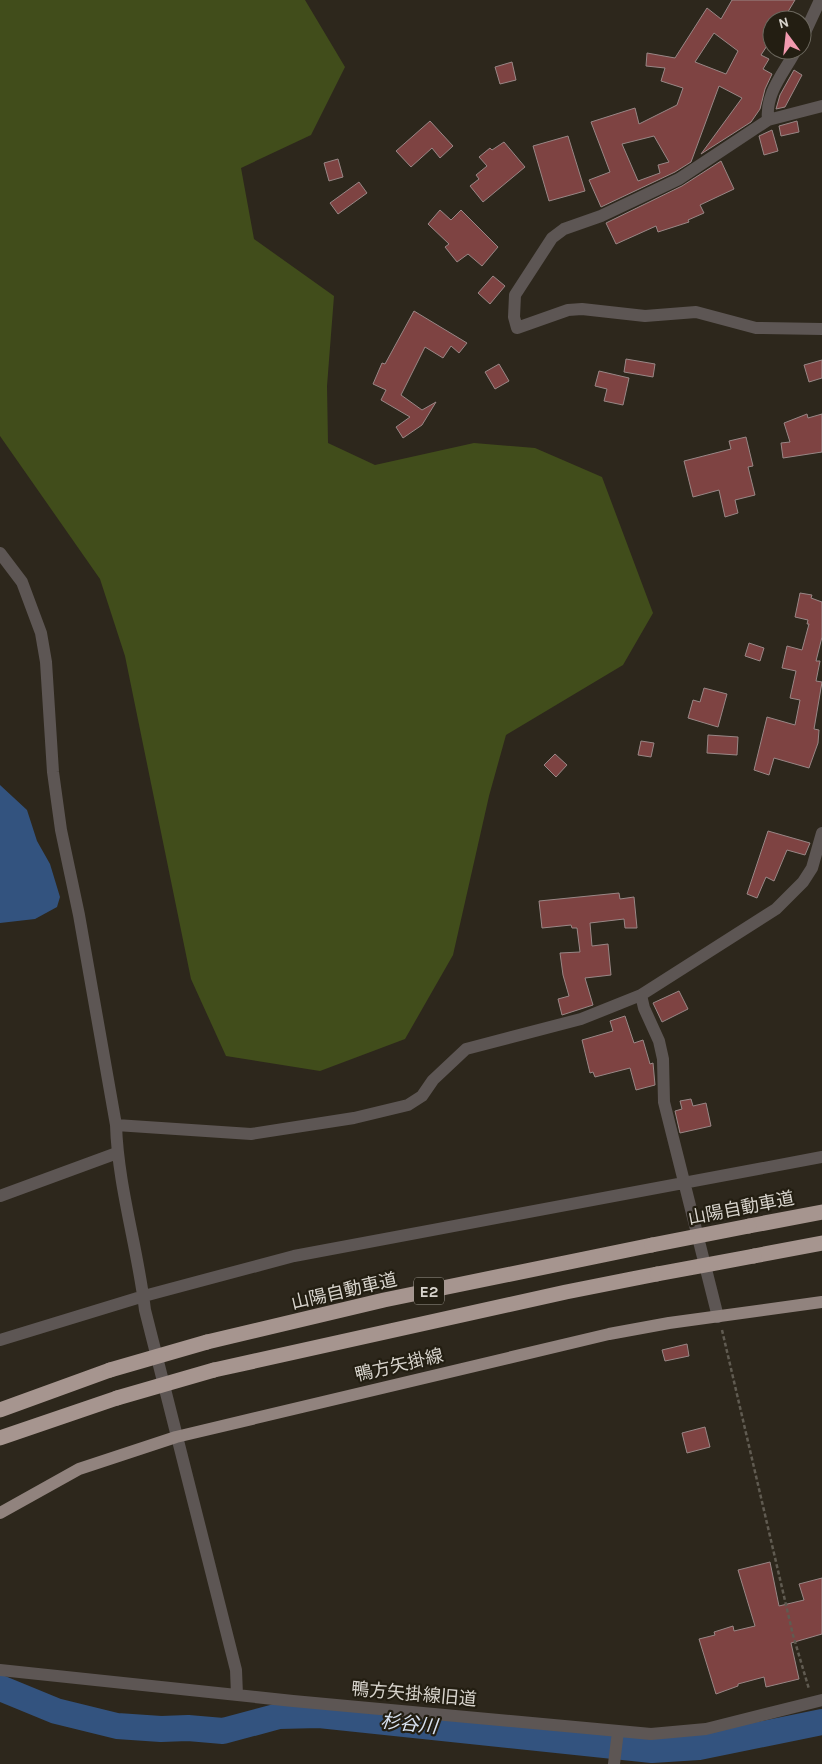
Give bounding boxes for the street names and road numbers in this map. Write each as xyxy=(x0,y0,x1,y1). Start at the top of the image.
street label: 山陽自動車道 xyxy=(686,1187,796,1229)
street label: 山陽自動車道 xyxy=(289,1268,399,1314)
road number: E2 xyxy=(414,1278,444,1304)
street label: 鴨方矢掛線 xyxy=(353,1344,445,1386)
street label: 鴨方矢掛線旧道 xyxy=(350,1678,478,1710)

